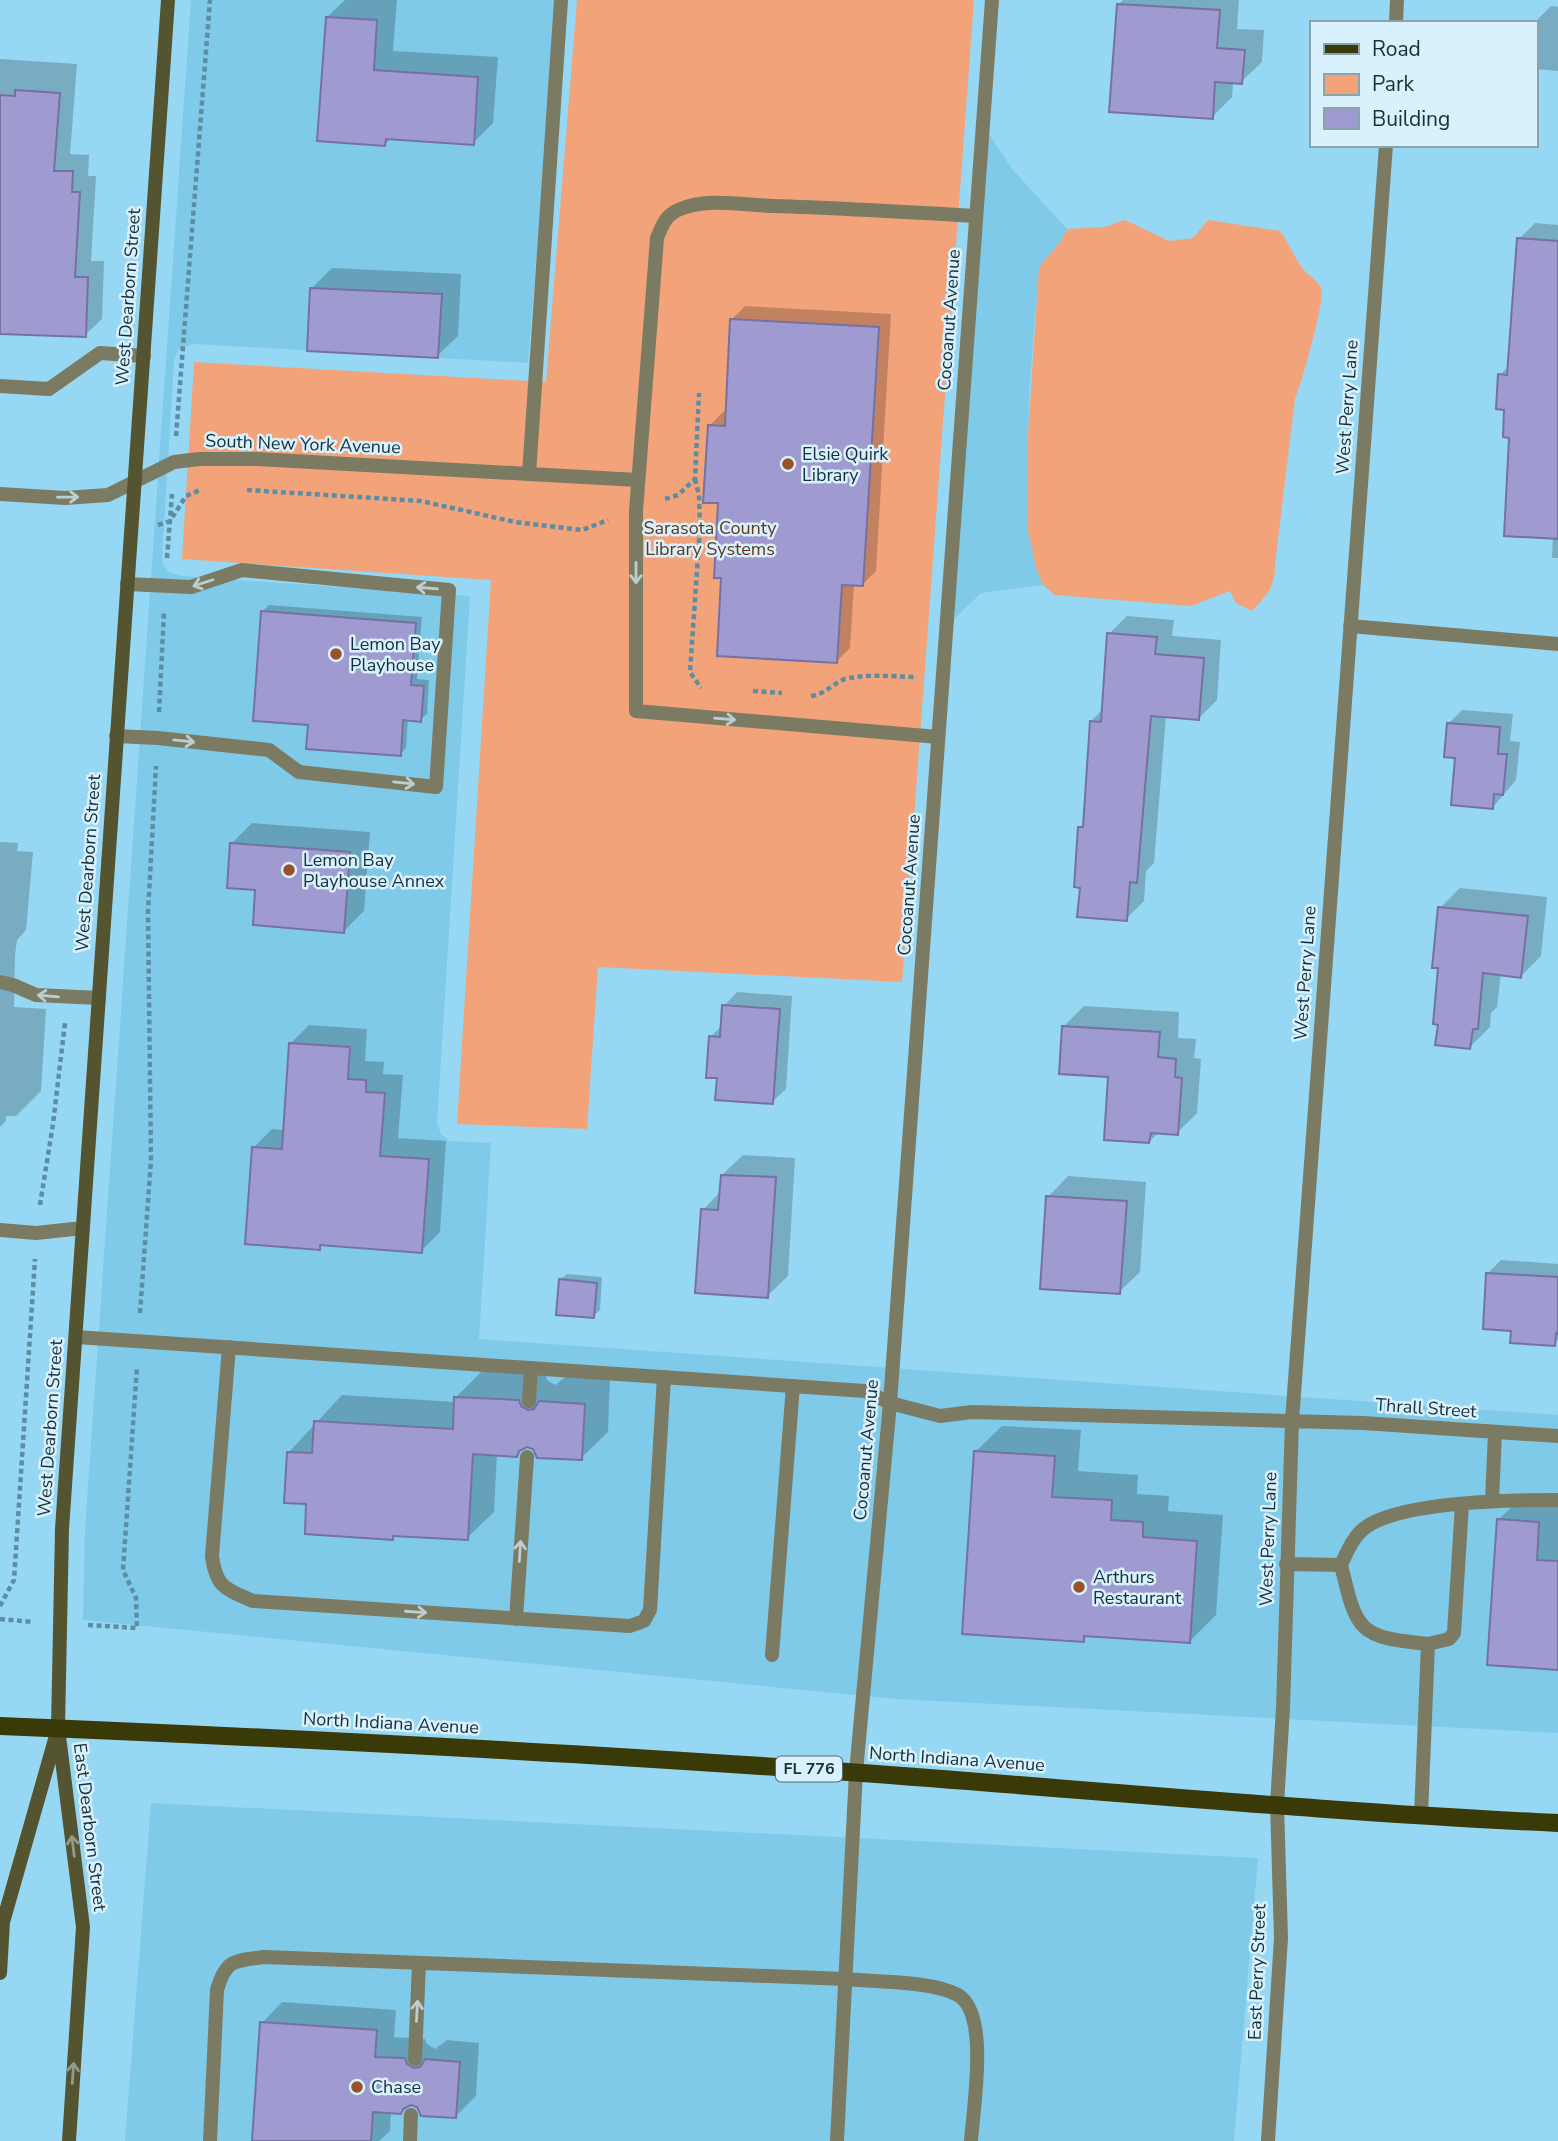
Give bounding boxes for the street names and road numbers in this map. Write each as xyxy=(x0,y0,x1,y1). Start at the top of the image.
street label: West Dearborn Street xyxy=(110,207,146,386)
street label: Cocoanut Avenue xyxy=(932,248,966,392)
street label: West Perry Lane xyxy=(1330,339,1364,475)
street label: South New York Avenue xyxy=(205,429,401,459)
street label: West Dearborn Street xyxy=(70,773,106,952)
street label: Cocoanut Avenue xyxy=(892,813,926,957)
street label: West Perry Lane xyxy=(1288,905,1322,1041)
street label: West Dearborn Street xyxy=(32,1338,68,1517)
street label: Cocoanut Avenue xyxy=(848,1378,884,1522)
street label: Thrall Street xyxy=(1375,1392,1478,1424)
street label: West Perry Lane xyxy=(1254,1471,1282,1607)
street label: North Indiana Avenue xyxy=(302,1706,480,1740)
street label: North Indiana Avenue xyxy=(868,1741,1046,1777)
street label: East Dearborn Street xyxy=(68,1742,112,1913)
road number: FL 776 xyxy=(776,1756,842,1782)
street label: East Perry Street xyxy=(1243,1903,1271,2041)

